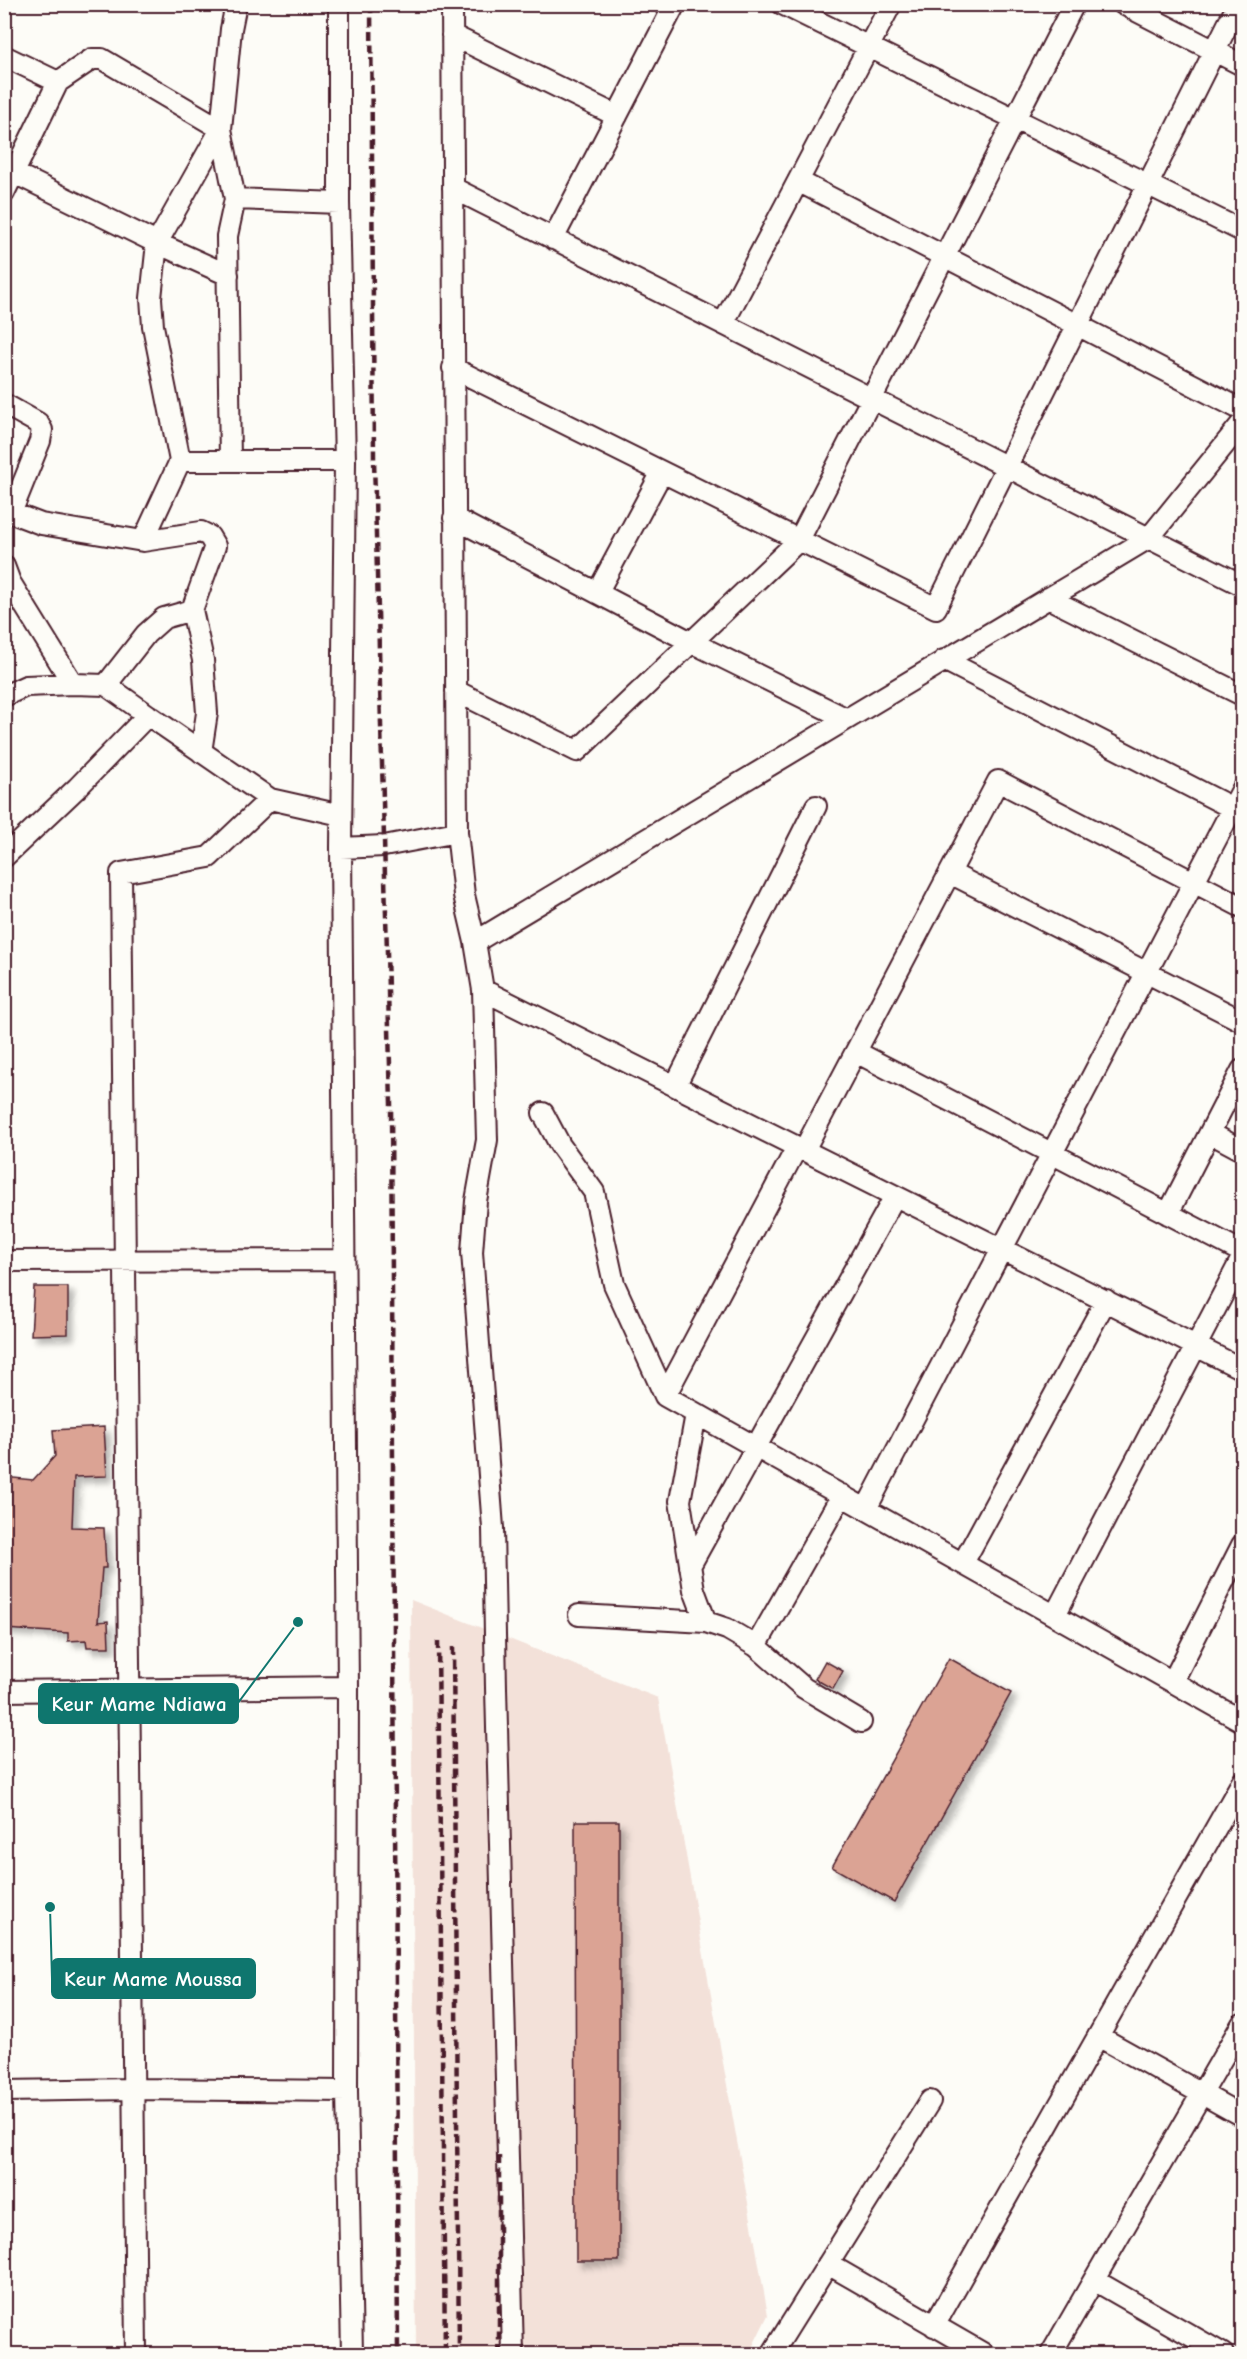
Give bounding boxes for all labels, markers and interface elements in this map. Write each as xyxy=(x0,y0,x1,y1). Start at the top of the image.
callout: Keur Mame Ndiawa xyxy=(39,1684,238,1723)
text: Keur Mame Ndiawa xyxy=(51,1692,227,1716)
callout: Keur Mame Moussa xyxy=(52,1959,255,1998)
text: Keur Mame Moussa xyxy=(64,1967,242,1991)

